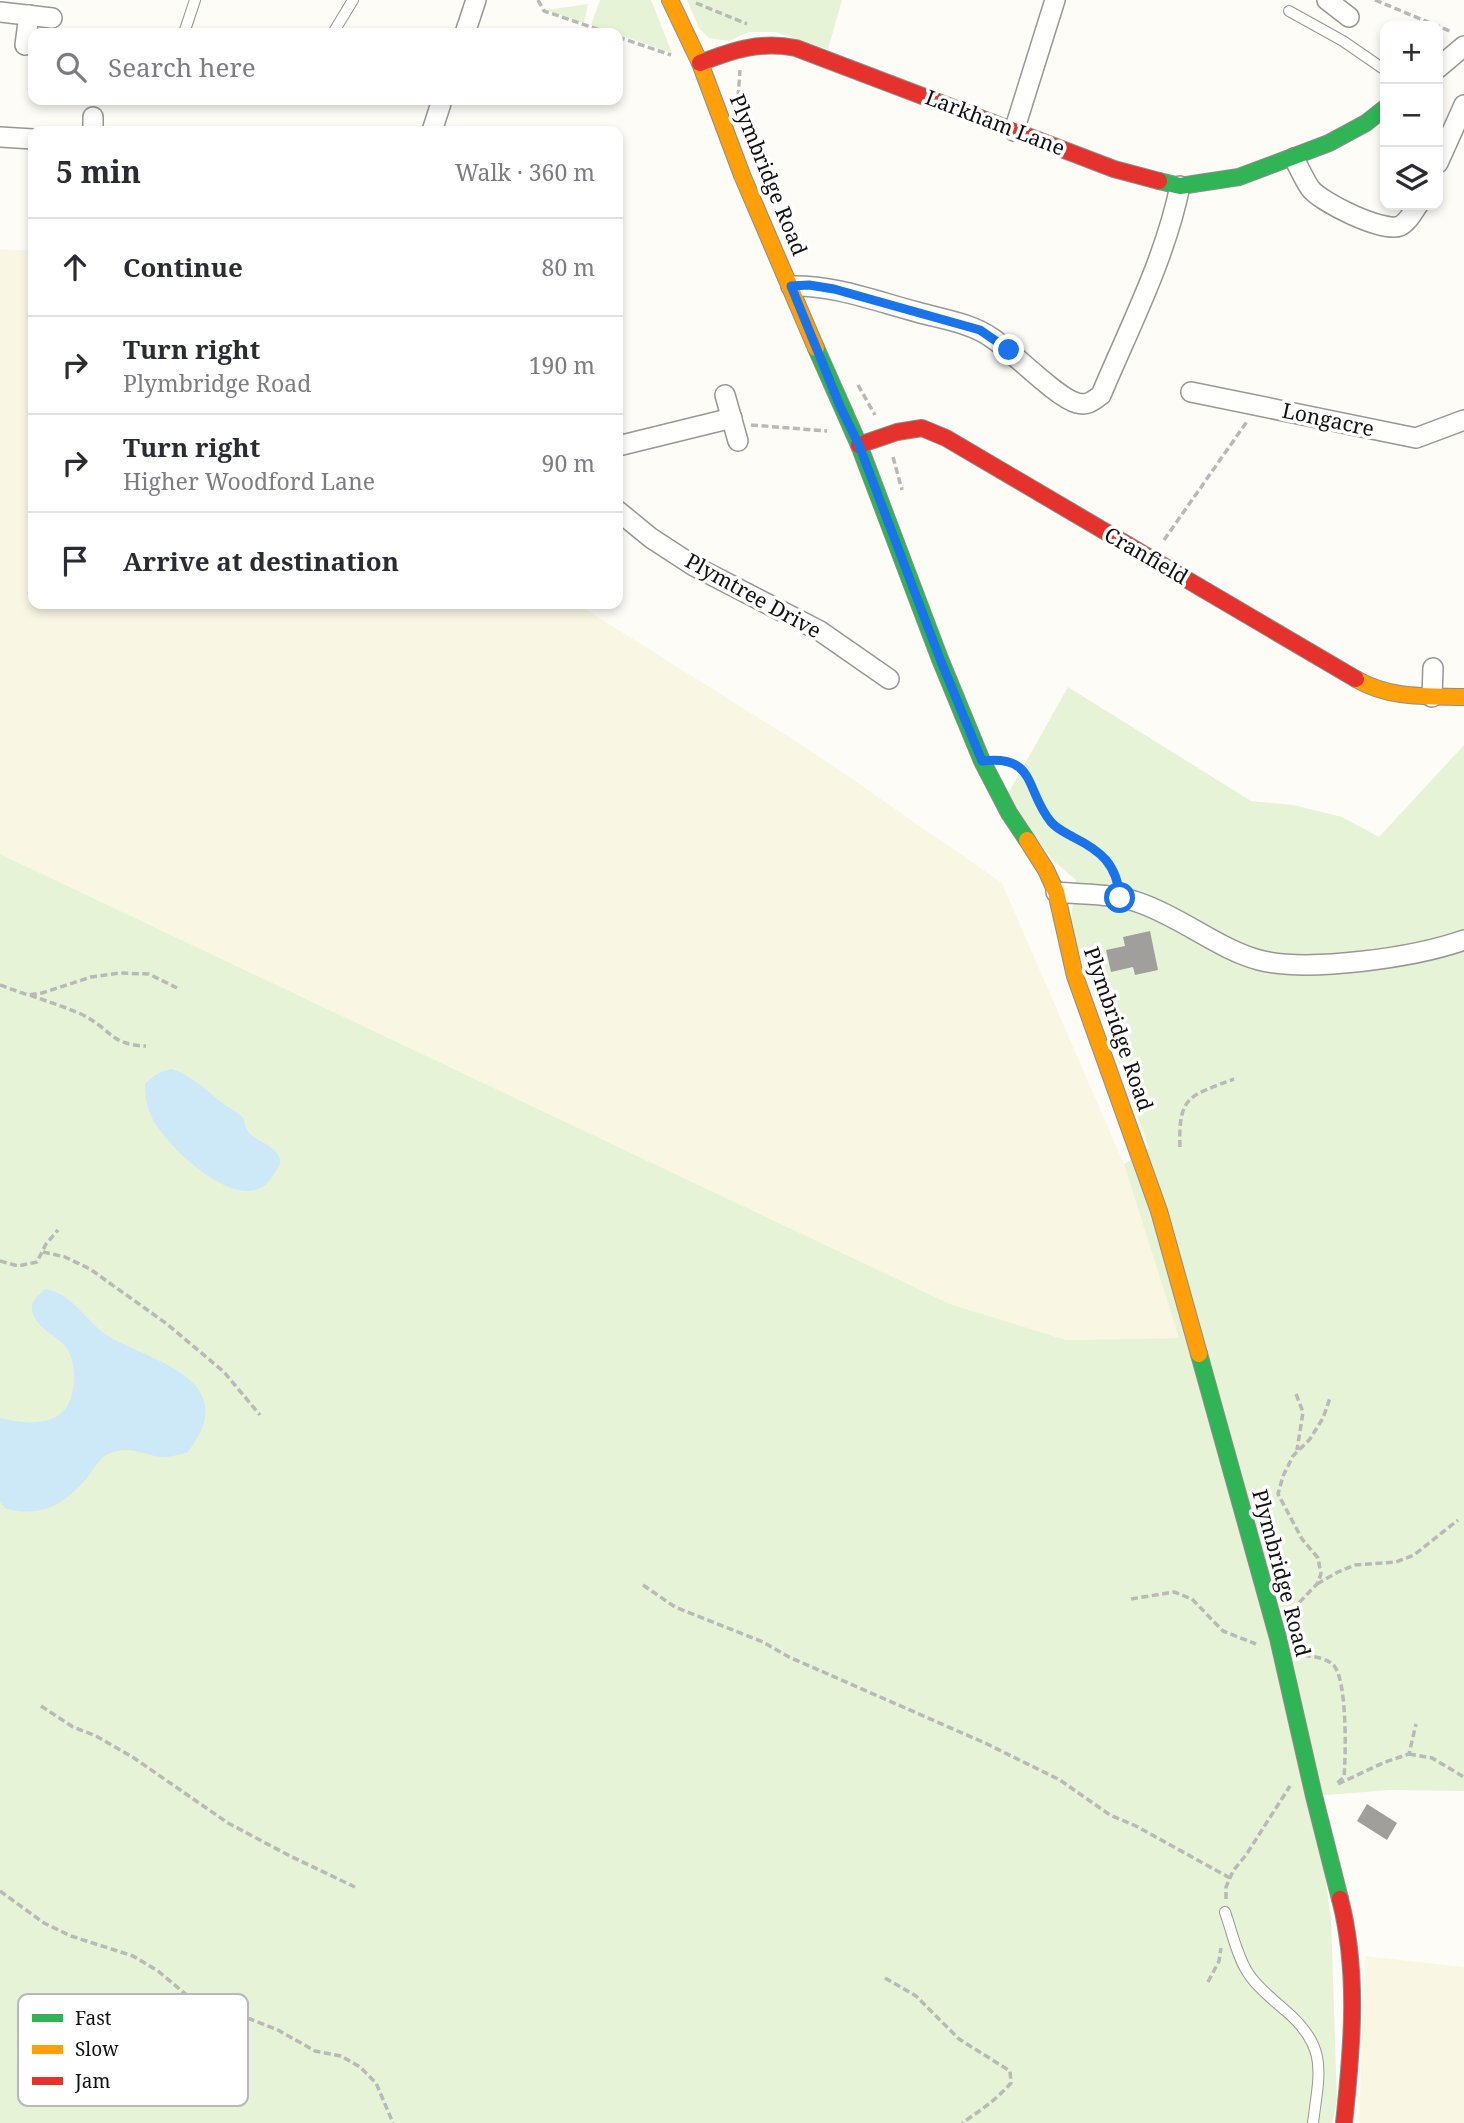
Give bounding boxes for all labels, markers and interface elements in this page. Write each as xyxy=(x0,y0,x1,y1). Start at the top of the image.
map controls xyxy=(1380,21,1443,210)
button: + xyxy=(1380,21,1443,84)
search box xyxy=(28,28,623,105)
icon: search xyxy=(52,48,90,86)
text: Search here xyxy=(108,49,256,85)
street label: Larkham Lane xyxy=(922,83,1069,162)
button: − xyxy=(1380,84,1443,147)
street label: Plymbridge Road xyxy=(724,90,814,260)
button: layers xyxy=(1380,147,1443,210)
text: 5 min xyxy=(56,151,141,192)
text: Walk · 360 m xyxy=(455,156,595,188)
icon: ahead xyxy=(56,248,94,286)
text: Continue xyxy=(123,249,243,285)
text: 80 m xyxy=(542,251,595,283)
text: Turn right xyxy=(123,331,260,367)
route end xyxy=(993,334,1024,365)
icon: right xyxy=(56,346,94,384)
text: 190 m xyxy=(529,349,595,381)
text: Plymbridge Road xyxy=(123,367,311,399)
street label: Longacre xyxy=(1280,396,1377,442)
text: Turn right xyxy=(123,429,260,465)
icon: right xyxy=(56,444,94,482)
text: 90 m xyxy=(542,447,595,479)
text: Higher Woodford Lane xyxy=(123,465,375,497)
street label: Cranfield xyxy=(1100,520,1194,590)
icon: arrive xyxy=(56,542,94,580)
text: Arrive at destination xyxy=(123,543,399,579)
street label: Plymtree Drive xyxy=(680,546,826,644)
route start xyxy=(1104,882,1135,913)
street label: Plymbridge Road xyxy=(1078,943,1160,1115)
street label: Plymbridge Road xyxy=(1246,1486,1318,1659)
legend xyxy=(18,1994,248,2106)
text: Fast xyxy=(75,2005,112,2031)
text: Slow xyxy=(75,2036,119,2062)
text: Jam xyxy=(74,2068,110,2094)

